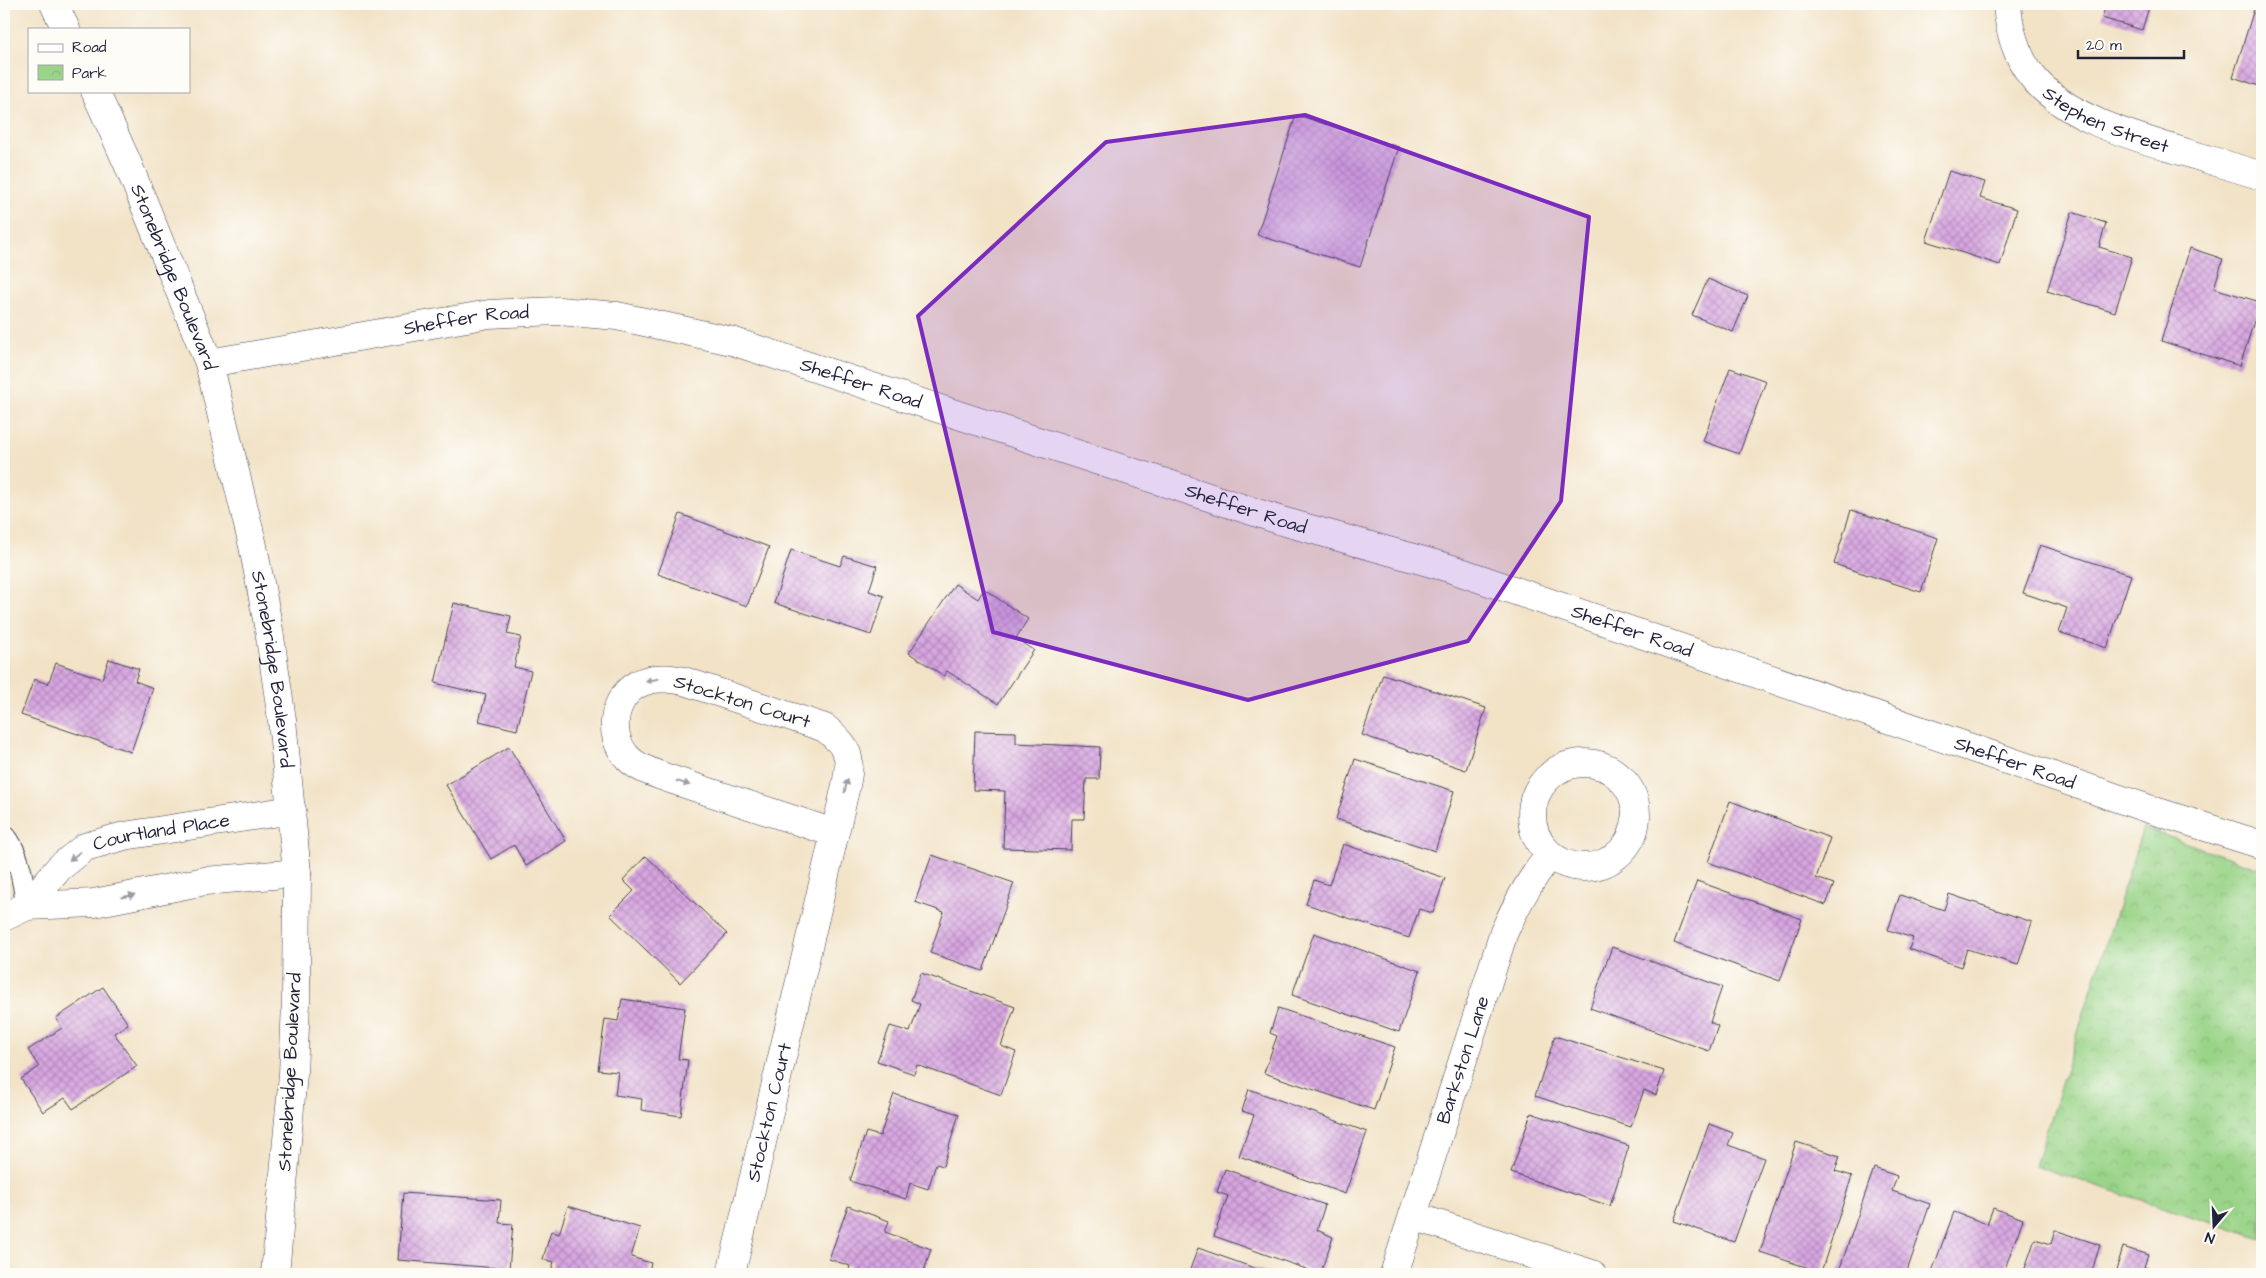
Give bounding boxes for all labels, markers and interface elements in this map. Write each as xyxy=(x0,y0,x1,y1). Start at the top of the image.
legend xyxy=(28,28,190,92)
scale bar xyxy=(2078,28,2185,60)
text: 20 m xyxy=(2086,35,2122,56)
text: Road xyxy=(72,37,107,58)
text: Park xyxy=(72,63,107,84)
street label: Stephen Street xyxy=(2037,80,2172,160)
street label: Stonebridge Boulevard xyxy=(124,180,224,373)
street label: Sheffer Road xyxy=(401,299,530,342)
street label: Sheffer Road xyxy=(797,351,926,416)
street label: Sheffer Road xyxy=(1182,477,1310,541)
street label: Stonebridge Boulevard xyxy=(244,568,300,769)
street label: Sheffer Road xyxy=(1568,598,1696,664)
street label: Stockton Court xyxy=(670,668,814,736)
one-way arrow xyxy=(644,676,659,684)
street label: Sheffer Road xyxy=(1951,730,2079,796)
one-way arrow xyxy=(842,779,850,794)
one-way arrow xyxy=(676,780,691,788)
street label: Courtland Place xyxy=(90,806,231,858)
one-way arrow xyxy=(68,850,81,861)
one-way arrow xyxy=(120,891,136,899)
street label: Stonebridge Boulevard xyxy=(271,972,310,1172)
street label: Barkston Lane xyxy=(1430,992,1496,1127)
street label: Stockton Court xyxy=(740,1040,799,1185)
north arrow xyxy=(2188,1200,2238,1250)
text: N xyxy=(2202,1226,2218,1248)

